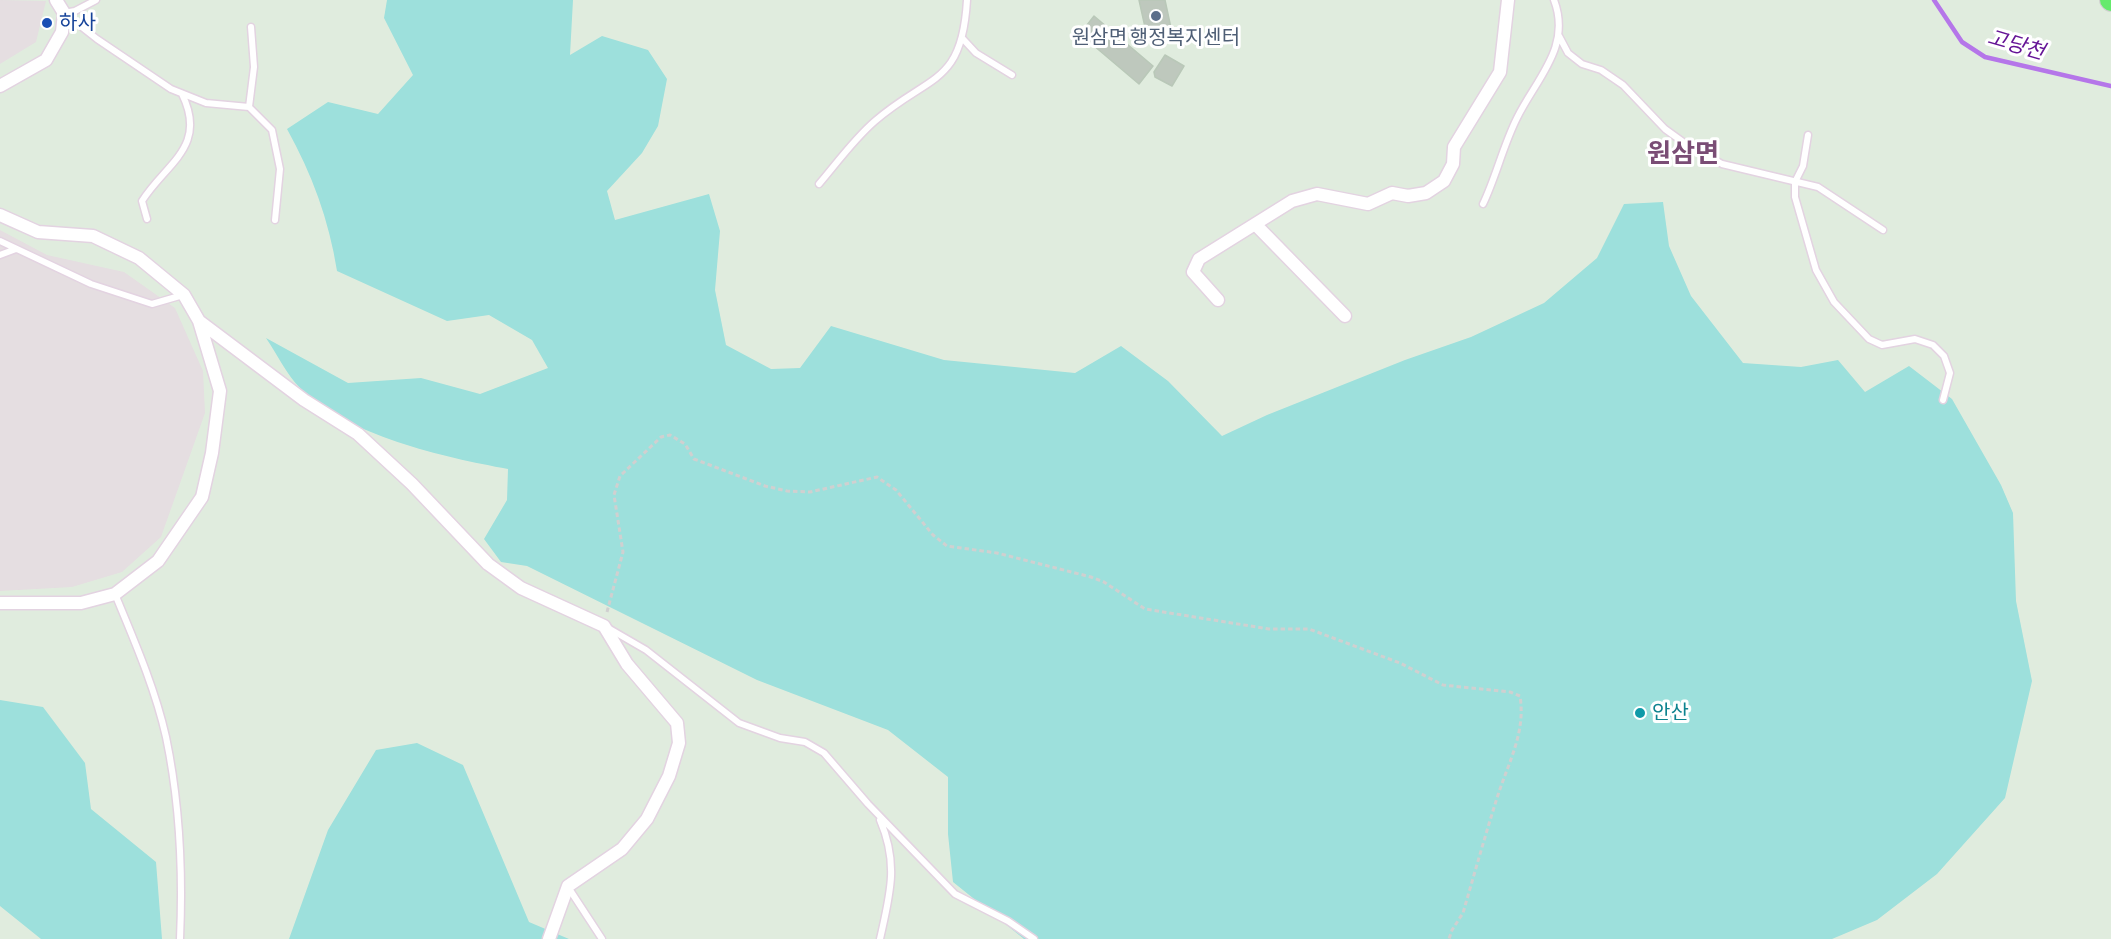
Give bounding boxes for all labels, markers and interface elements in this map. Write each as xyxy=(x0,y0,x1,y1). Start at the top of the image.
marker: 원삼면 행정복지센터 xyxy=(1149,9,1163,23)
place label: 하사 xyxy=(59,11,96,35)
marker: 하사 xyxy=(40,16,54,30)
water label: 고당천 xyxy=(1985,25,2047,65)
place label: 원삼면 행정복지센터 xyxy=(1072,26,1240,50)
district label: 원삼면 xyxy=(1647,138,1719,170)
place label: 안산 xyxy=(1652,701,1689,725)
marker: 안산 xyxy=(1633,706,1647,720)

